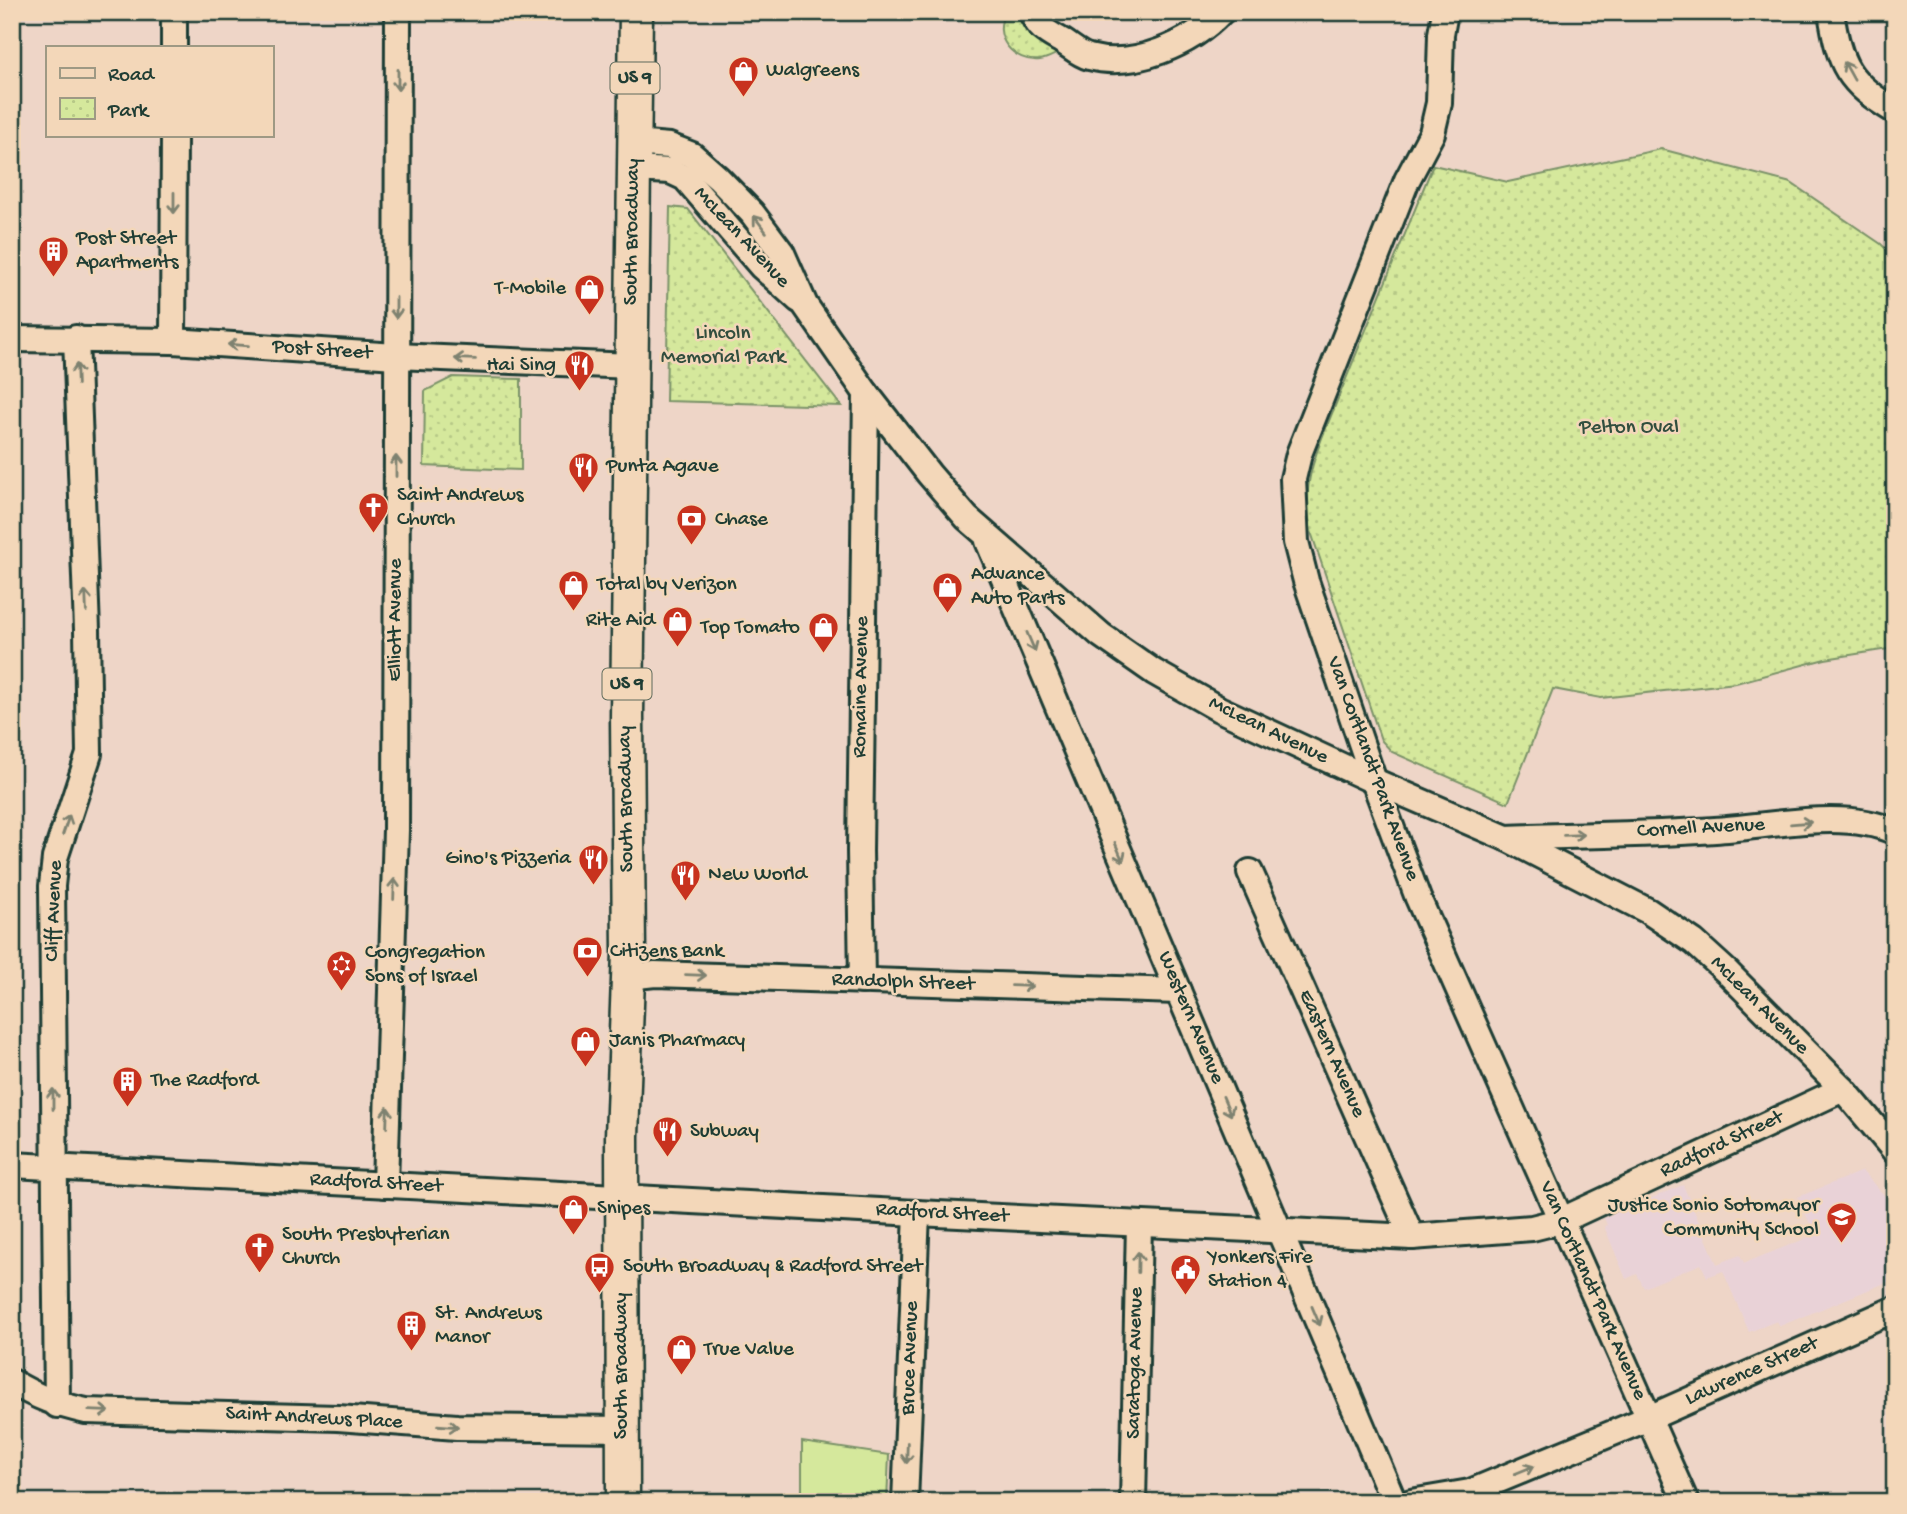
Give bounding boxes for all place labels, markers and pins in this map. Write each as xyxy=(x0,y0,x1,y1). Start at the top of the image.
shop icon: Walgreens xyxy=(726,54,760,98)
place label: Walgreens xyxy=(766,59,860,84)
place label: Post Street Apartments xyxy=(75,227,180,276)
building icon: Post Street Apartments xyxy=(36,234,70,278)
shop icon: T-Mobile xyxy=(572,272,606,316)
place label: T-Mobile xyxy=(494,277,567,302)
restaurant icon: Hai Sing xyxy=(562,349,596,393)
place label: Hai Sing xyxy=(487,354,556,379)
restaurant icon: Punta Agave xyxy=(566,450,600,494)
place label: Punta Agave xyxy=(605,455,720,480)
place label: Saint Andrews Church xyxy=(397,484,525,533)
church icon: Saint Andrews Church xyxy=(357,491,391,535)
bank icon: Chase xyxy=(675,503,709,547)
place label: Chase xyxy=(715,508,769,533)
place label: Advance Auto Parts xyxy=(971,563,1066,612)
shop icon: Total by Verizon xyxy=(557,568,591,612)
shop icon: Advance Auto Parts xyxy=(931,570,965,614)
place label: Total by Verizon xyxy=(596,573,737,598)
shop icon: Rite Aid xyxy=(661,604,695,648)
place label: Rite Aid xyxy=(586,609,657,634)
shop icon: Top Tomato xyxy=(806,611,840,655)
place label: Top Tomato xyxy=(700,616,800,641)
restaurant icon: Gino's Pizzeria xyxy=(577,842,611,886)
place label: Gino's Pizzeria xyxy=(445,847,572,872)
restaurant icon: New World xyxy=(668,858,702,902)
place label: New World xyxy=(708,863,809,888)
bank icon: Citizens Bank xyxy=(570,935,604,979)
place label: Citizens Bank xyxy=(610,940,726,965)
place label: Congregation Sons of Israel xyxy=(365,941,485,990)
synagogue icon: Congregation Sons of Israel xyxy=(325,948,359,992)
shop icon: Janis Pharmacy xyxy=(569,1024,603,1068)
place label: Janis Pharmacy xyxy=(609,1029,745,1054)
building icon: The Radford xyxy=(111,1064,145,1108)
place label: The Radford xyxy=(150,1069,260,1094)
restaurant icon: Subway xyxy=(650,1115,684,1159)
place label: Subway xyxy=(690,1120,759,1145)
shop icon: Snipes xyxy=(557,1192,591,1236)
place label: Justice Sonio Sotomayor Community School xyxy=(1608,1194,1821,1243)
place label: Snipes xyxy=(597,1197,651,1222)
school or university icon: Justice Sonio Sotomayor Community School xyxy=(1825,1201,1859,1245)
place label: South Presbyterian Church xyxy=(282,1223,449,1272)
church icon: South Presbyterian Church xyxy=(242,1230,276,1274)
place label: Yonkers Fire Station 4 xyxy=(1206,1246,1314,1295)
bus stop icon: South Broadway & Radford Street xyxy=(583,1250,617,1294)
public building icon: Yonkers Fire Station 4 xyxy=(1168,1253,1202,1297)
place label: South Broadway & Radford Street xyxy=(623,1255,925,1280)
place label: St. Andrews Manor xyxy=(435,1302,543,1351)
building icon: St. Andrews Manor xyxy=(395,1309,429,1353)
shop icon: True Value xyxy=(664,1333,698,1377)
place label: True Value xyxy=(703,1338,795,1363)

